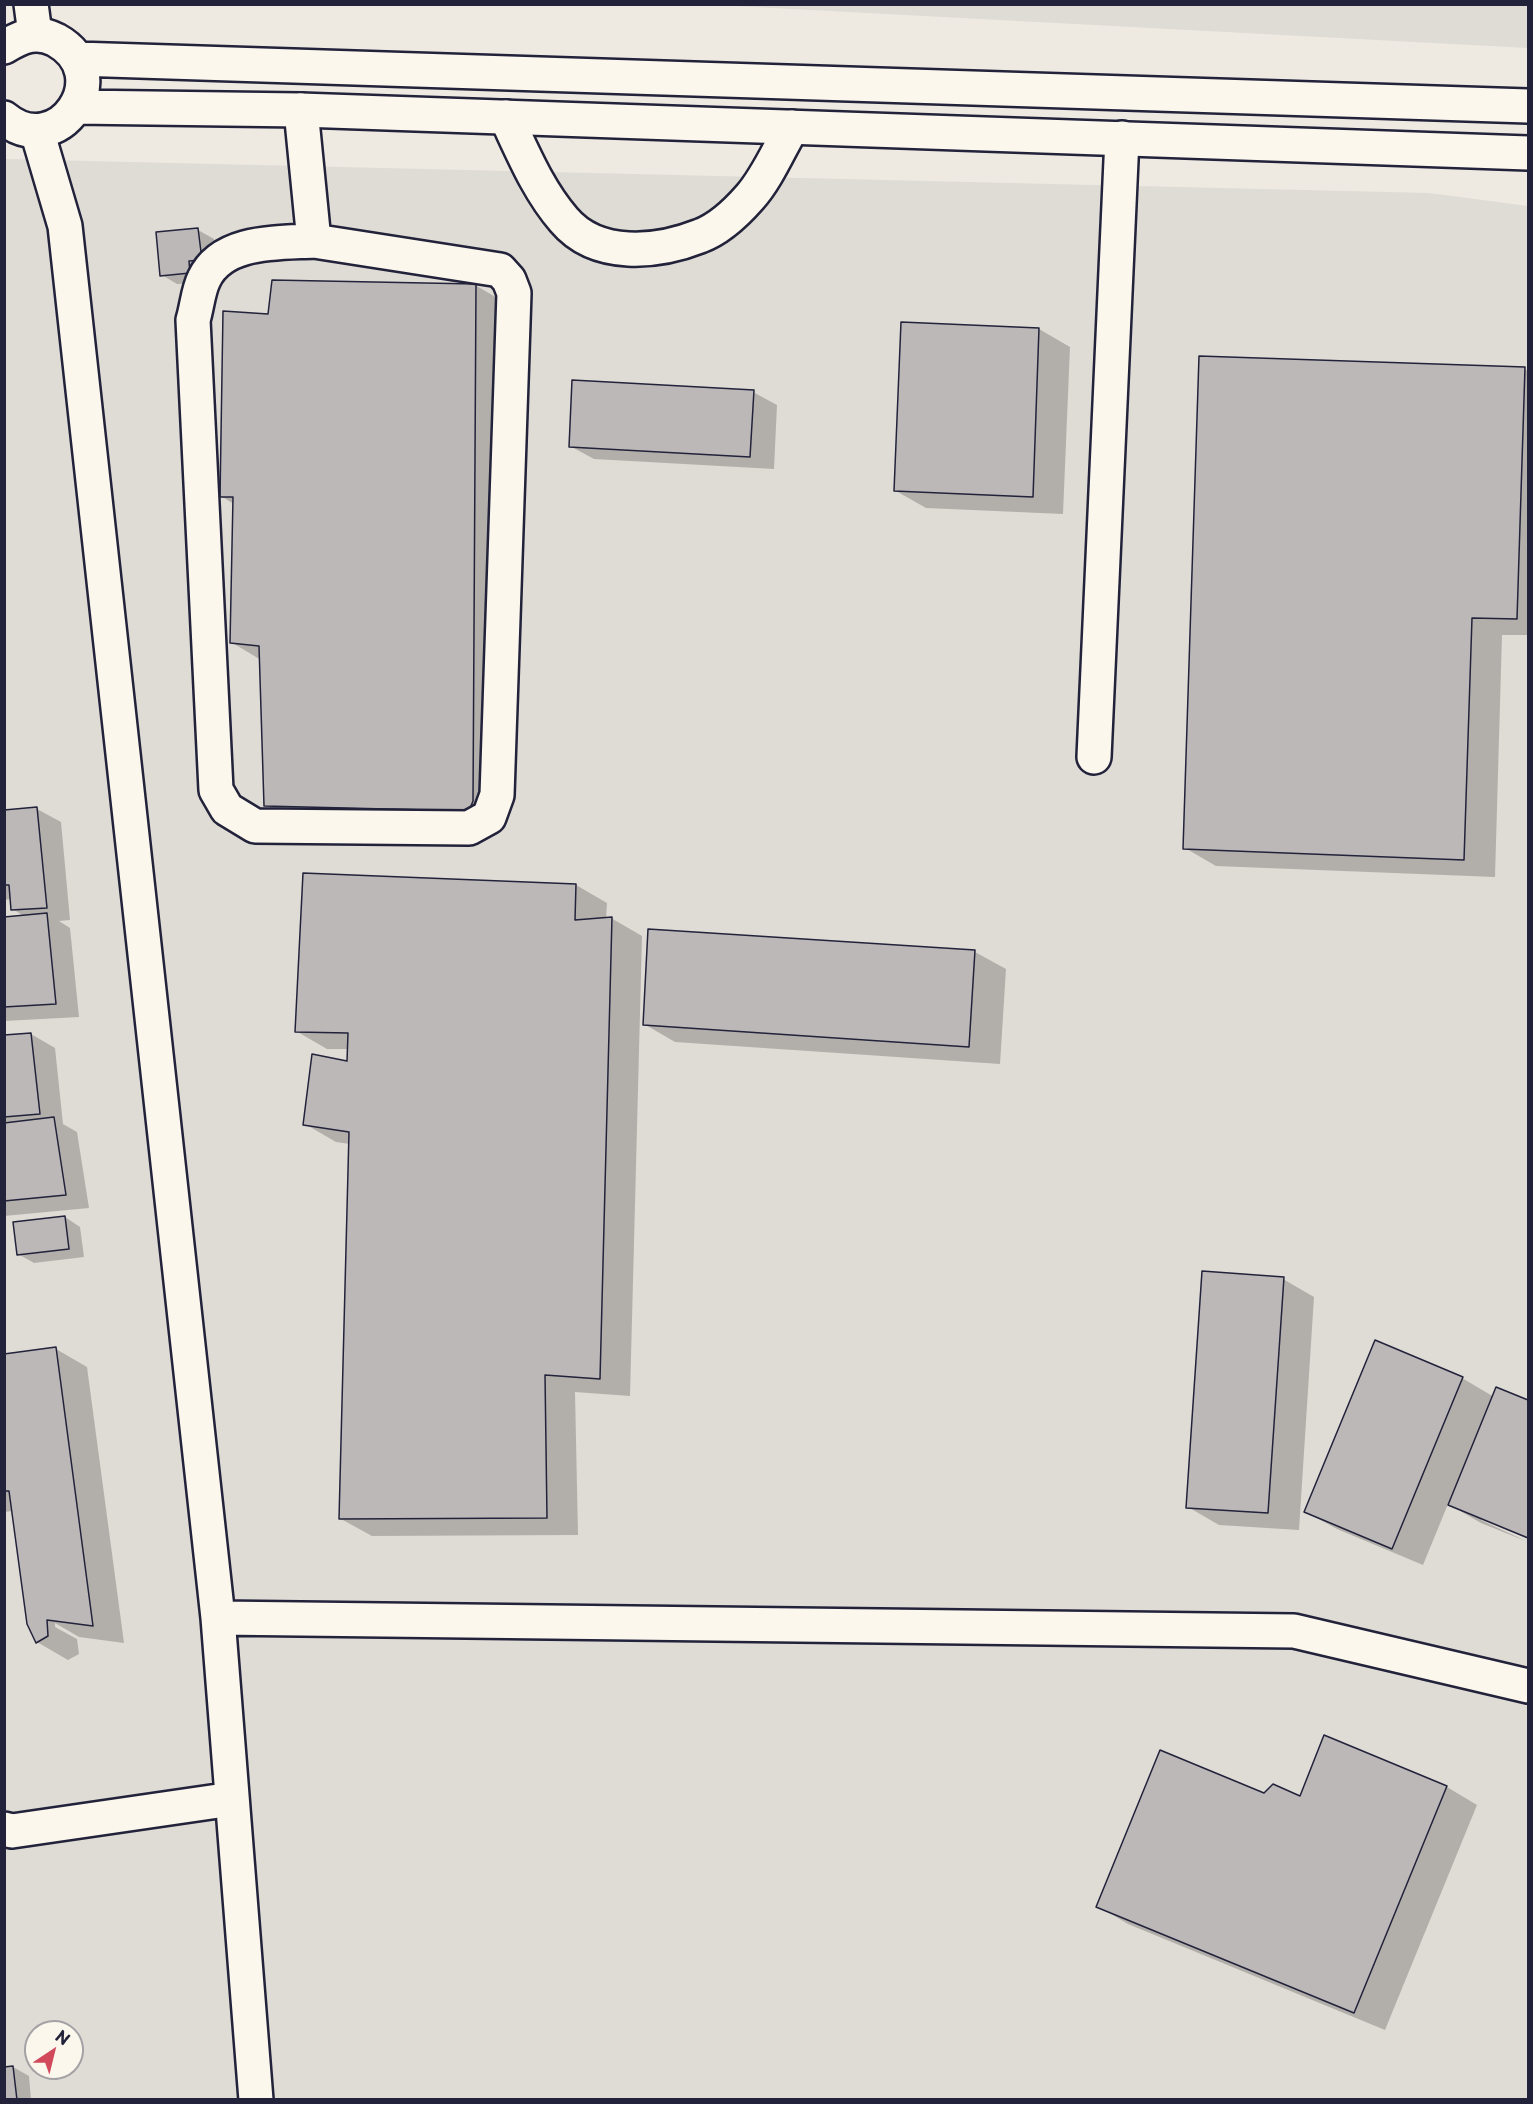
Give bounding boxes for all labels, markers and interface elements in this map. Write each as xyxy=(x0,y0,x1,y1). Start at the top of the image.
north arrow xyxy=(24,2020,84,2080)
text: N xyxy=(51,2023,75,2050)

